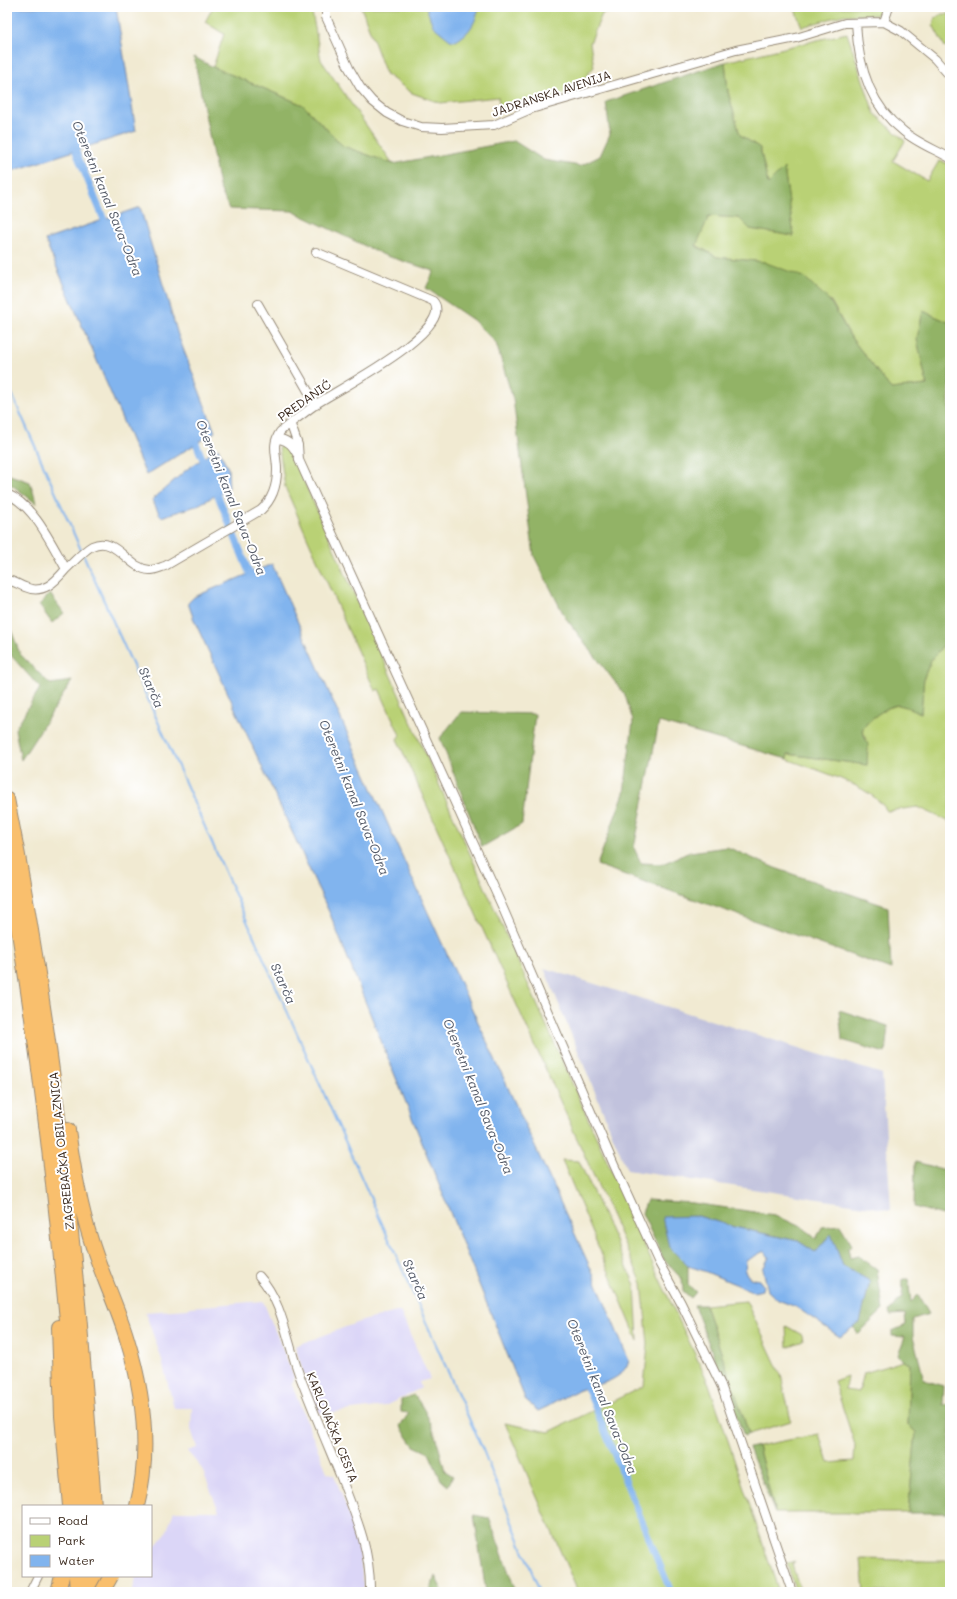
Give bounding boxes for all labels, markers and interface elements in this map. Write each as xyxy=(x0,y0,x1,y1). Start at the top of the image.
street label: JADRANSKA AVENIJA xyxy=(489,66,613,120)
water label: Oteretni kanal Sava-Odra xyxy=(69,118,147,278)
street label: PREDANIĆ xyxy=(274,376,334,424)
water label: Oteretni kanal Sava-Odra xyxy=(193,417,271,577)
water label: Starča xyxy=(135,664,169,710)
water label: Oteretni kanal Sava-Odra xyxy=(316,717,394,877)
water label: Starča xyxy=(267,960,301,1006)
water label: Oteretni kanal Sava-Odra xyxy=(440,1016,518,1176)
street label: ZAGREBAČKA OBILAZNICA xyxy=(45,1071,77,1231)
water label: Starča xyxy=(399,1256,433,1302)
water label: Oteretni kanal Sava-Odra xyxy=(564,1316,642,1476)
street label: KARLOVAČKA CESTA xyxy=(304,1369,362,1485)
legend xyxy=(22,1505,152,1577)
text: Road xyxy=(58,1512,88,1528)
text: Park xyxy=(58,1532,85,1548)
text: Water xyxy=(58,1552,95,1568)

